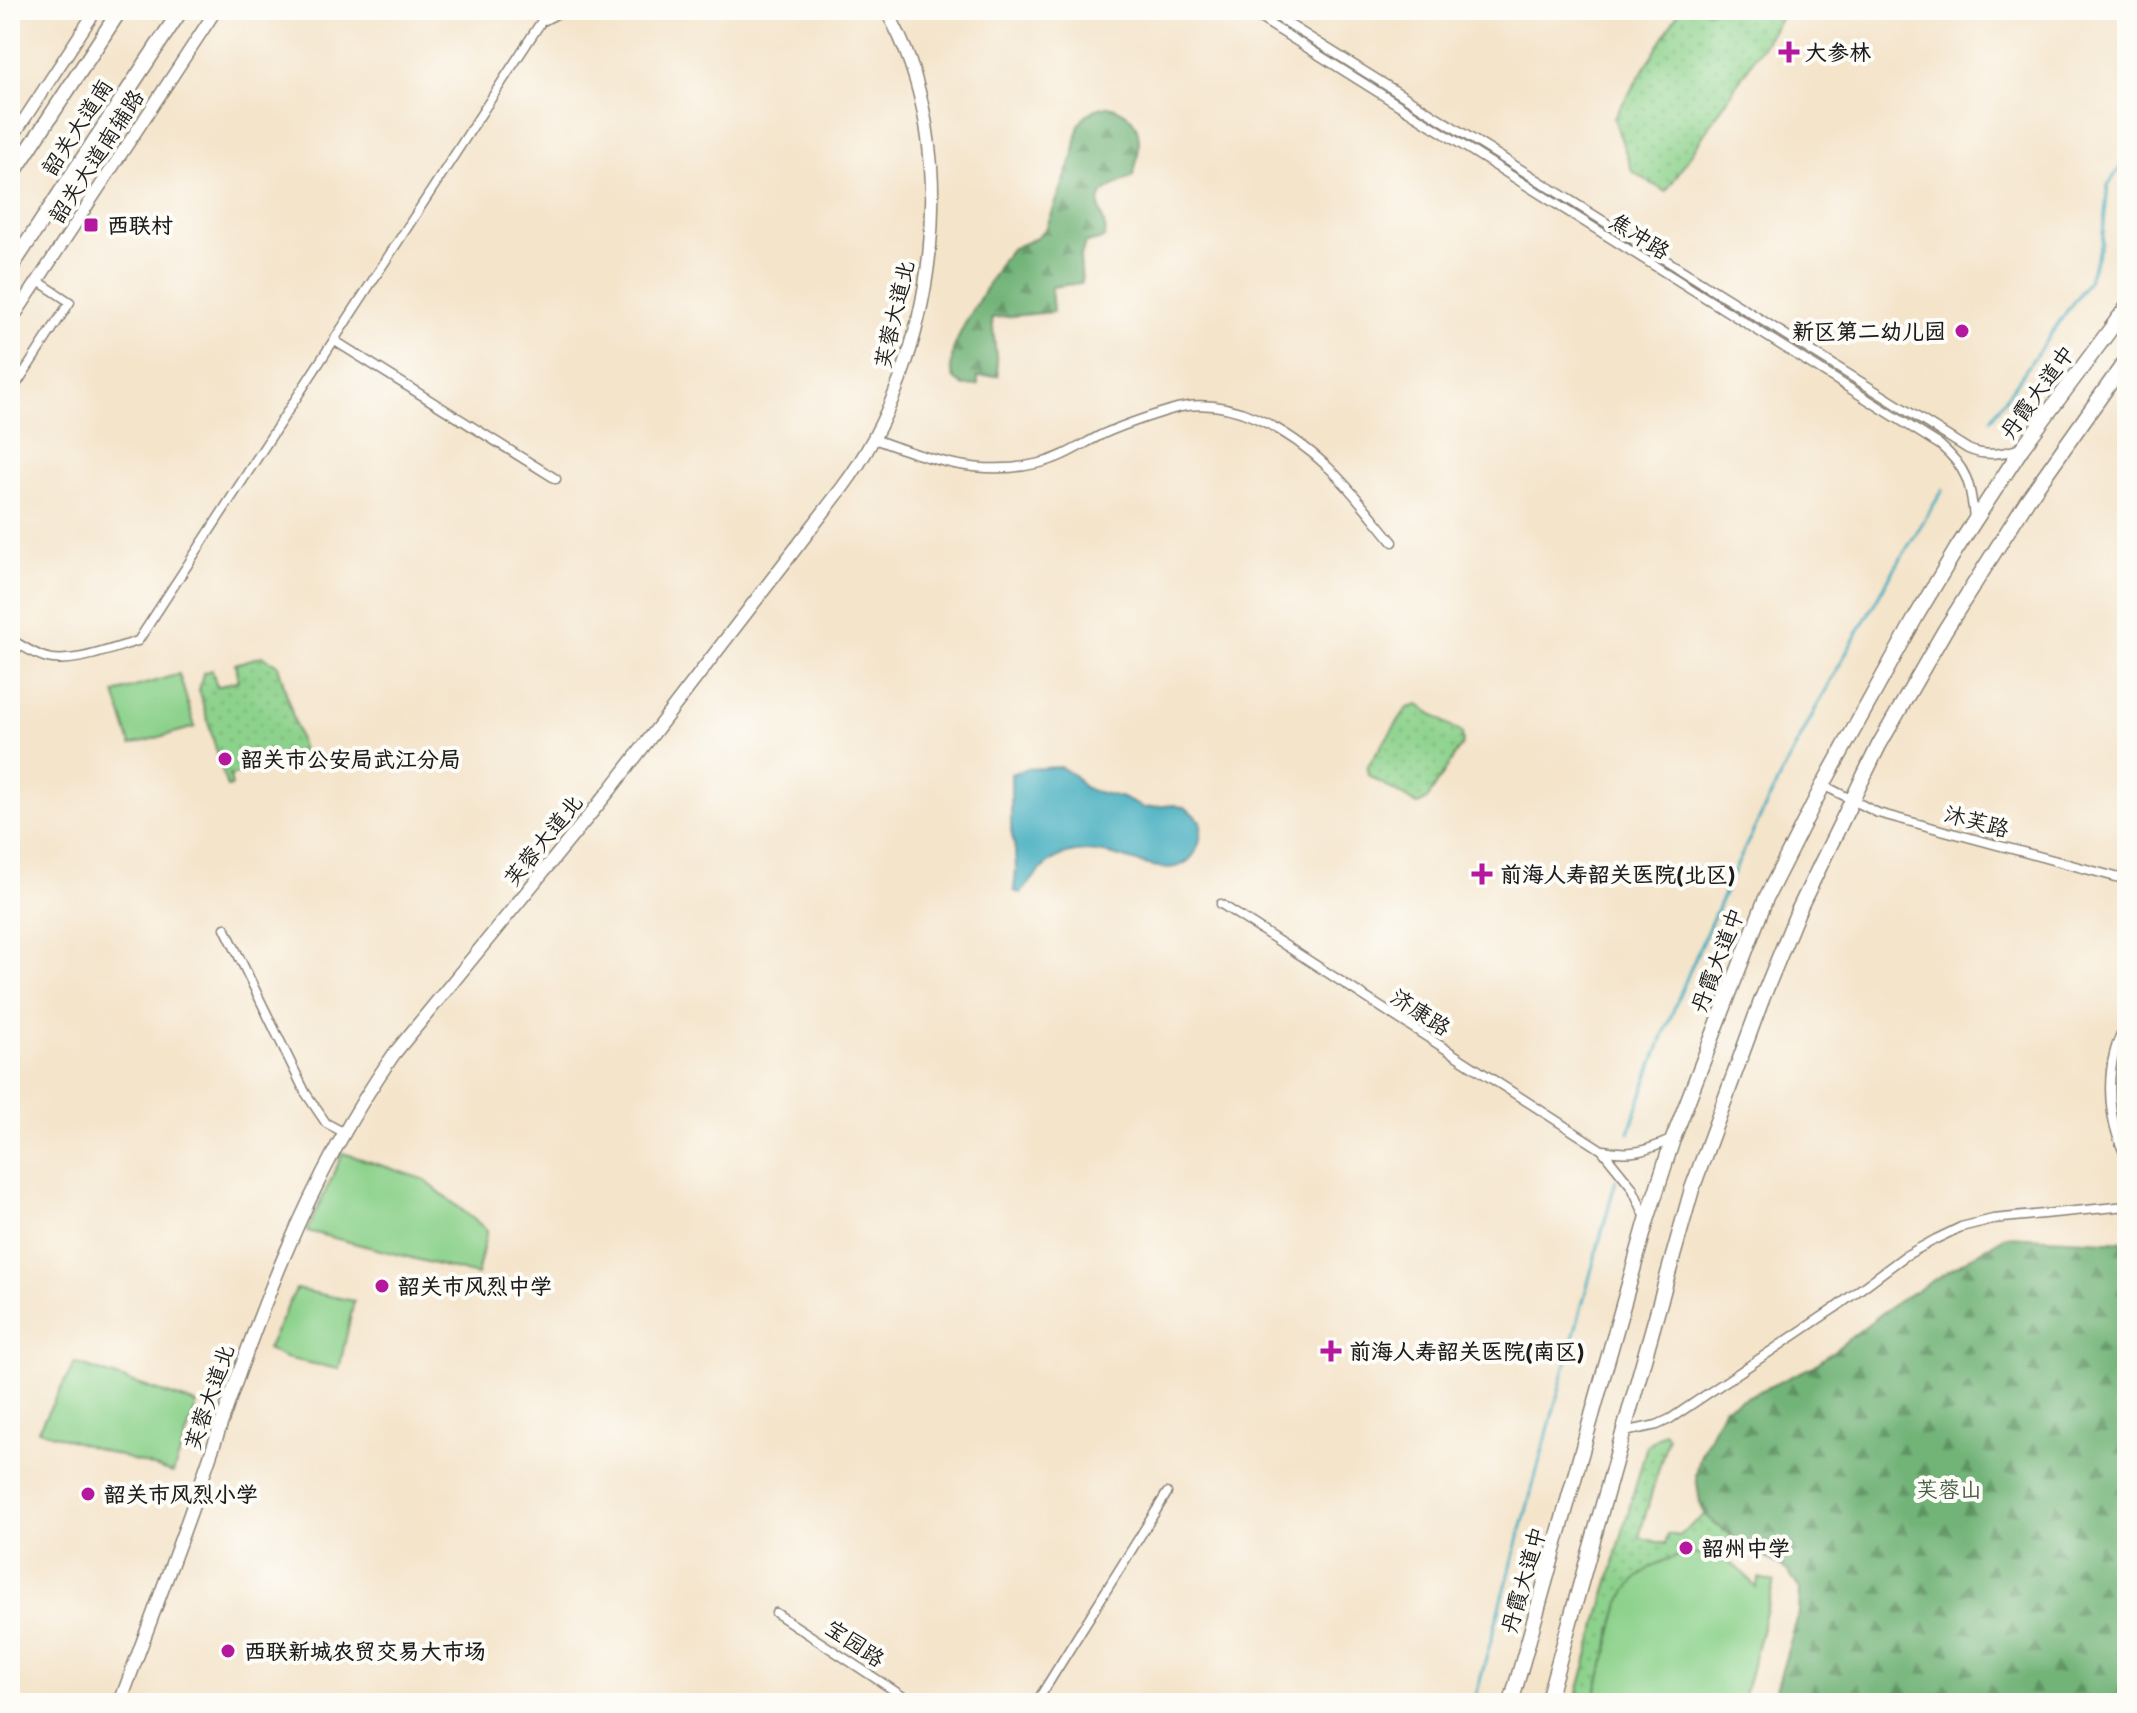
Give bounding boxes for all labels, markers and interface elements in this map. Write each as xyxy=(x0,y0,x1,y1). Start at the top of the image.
place label: 大参林 xyxy=(1805,40,1871,67)
marker: 大参林 xyxy=(1780,43,1798,61)
street label: 韶关大道南 xyxy=(37,74,120,181)
street label: 韶关大道南辅路 xyxy=(44,85,151,229)
street label: 焦冲路 xyxy=(1604,208,1674,266)
place label: 西联村 xyxy=(107,213,173,240)
marker: 西联村 xyxy=(82,216,100,234)
street label: 芙蓉大道北 xyxy=(870,258,921,371)
place label: 新区第二幼儿园 xyxy=(1792,319,1946,346)
marker: 新区第二幼儿园 xyxy=(1953,322,1971,340)
street label: 丹霞大道中 xyxy=(1995,340,2081,445)
place label: 韶关市公安局武江分局 xyxy=(241,747,461,774)
marker: 韶关市公安局武江分局 xyxy=(216,750,234,768)
street label: 芙蓉大道北 xyxy=(499,790,589,892)
street label: 沐芙路 xyxy=(1941,801,2012,844)
place label: 前海人寿韶关医院(北区) xyxy=(1500,862,1736,889)
marker: 前海人寿韶关医院(北区) xyxy=(1471,863,1493,885)
street label: 丹霞大道中 xyxy=(1686,904,1751,1017)
street label: 济康路 xyxy=(1385,984,1455,1043)
place label: 韶关市风烈中学 xyxy=(398,1274,552,1301)
marker: 韶关市风烈中学 xyxy=(373,1277,391,1295)
place label: 前海人寿韶关医院(南区) xyxy=(1349,1339,1585,1366)
marker: 前海人寿韶关医院(南区) xyxy=(1320,1340,1342,1362)
street label: 芙蓉大道北 xyxy=(180,1341,241,1454)
park label: 芙蓉山 xyxy=(1916,1477,1982,1504)
place label: 韶关市风烈小学 xyxy=(104,1482,258,1509)
marker: 韶关市风烈小学 xyxy=(79,1485,97,1503)
street label: 丹霞大道中 xyxy=(1496,1524,1553,1637)
place label: 韶州中学 xyxy=(1702,1536,1790,1563)
marker: 韶州中学 xyxy=(1677,1539,1695,1557)
street label: 宝园路 xyxy=(819,1615,889,1674)
place label: 西联新城农贸交易大市场 xyxy=(244,1639,486,1666)
marker: 西联新城农贸交易大市场 xyxy=(219,1642,237,1660)

